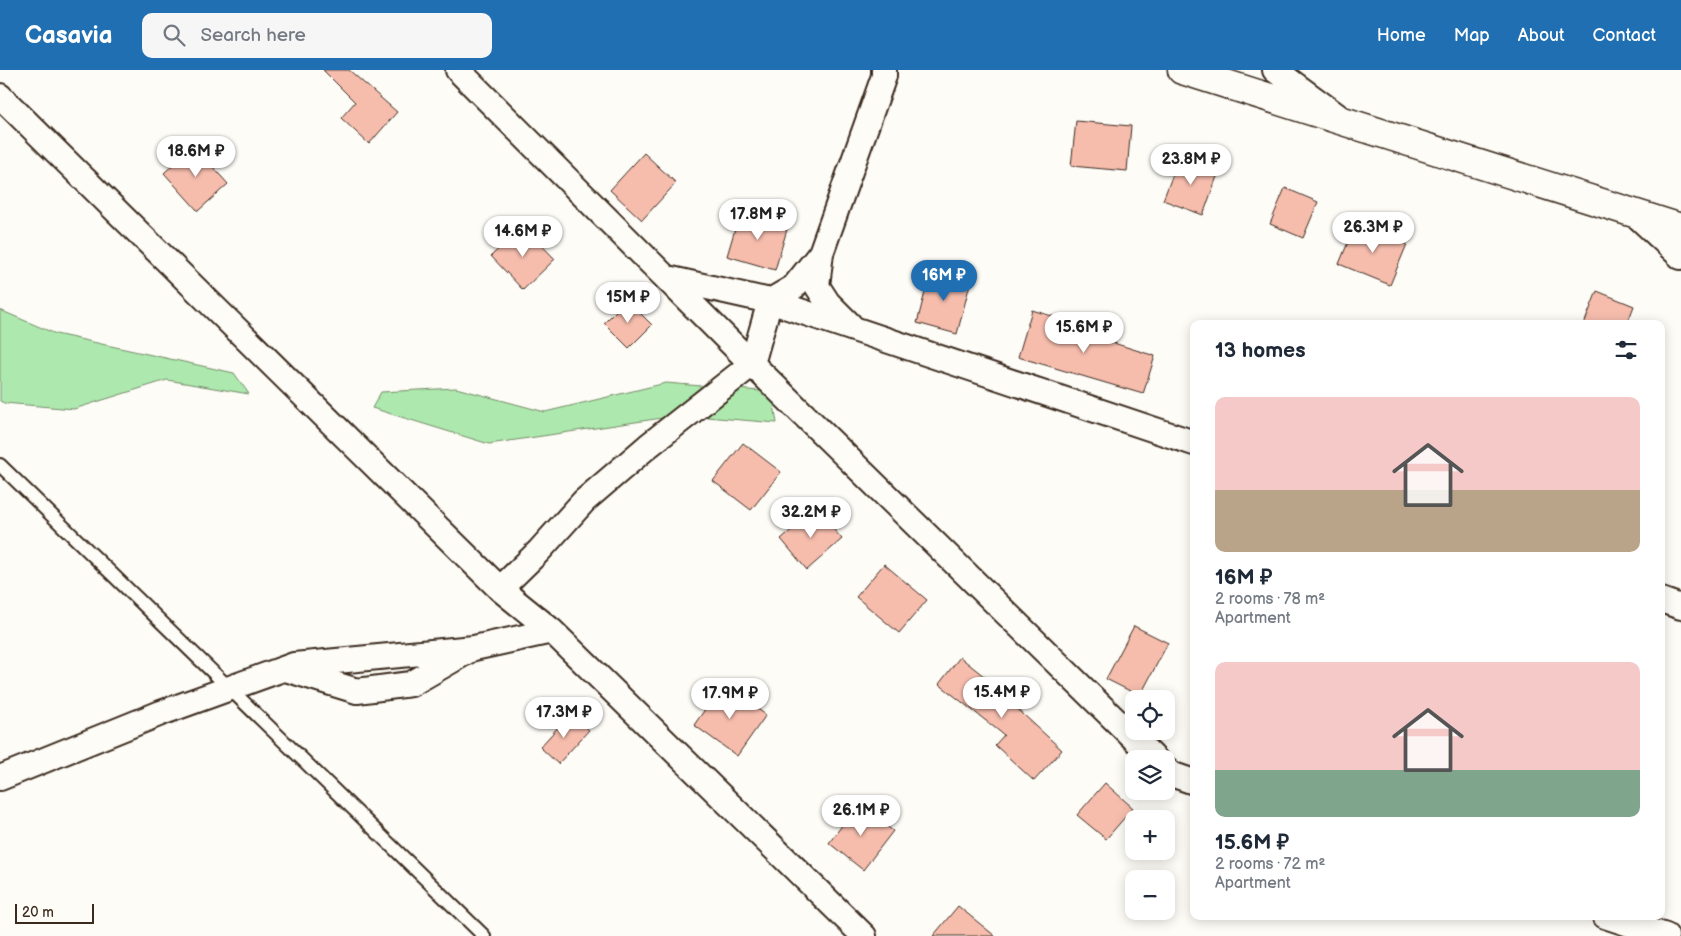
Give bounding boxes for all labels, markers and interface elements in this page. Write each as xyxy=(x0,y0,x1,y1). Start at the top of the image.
search box xyxy=(142,13,492,58)
text: Casavia xyxy=(25,21,112,50)
icon: search xyxy=(160,21,188,49)
text: Search here xyxy=(200,24,306,47)
text: Home xyxy=(1377,25,1426,46)
text: Map xyxy=(1454,25,1490,46)
text: About xyxy=(1518,25,1565,46)
text: Contact xyxy=(1593,25,1656,46)
pin: 18.6M ₽ xyxy=(150,136,242,178)
text: 18.6M ₽ xyxy=(168,142,225,161)
pin: 23.8M ₽ xyxy=(1145,144,1237,186)
text: 23.8M ₽ xyxy=(1161,150,1221,169)
pin: 17.8M ₽ xyxy=(712,198,804,241)
text: 17.8M ₽ xyxy=(730,205,786,224)
pin: 26.3M ₽ xyxy=(1327,212,1419,254)
pin: 14.6M ₽ xyxy=(477,216,569,258)
text: 26.3M ₽ xyxy=(1343,218,1403,237)
text: 14.6M ₽ xyxy=(495,222,551,241)
pin: 16M ₽ xyxy=(909,260,979,302)
text: 16M ₽ xyxy=(922,266,966,285)
pin: 15M ₽ xyxy=(593,282,663,324)
text: 15M ₽ xyxy=(606,288,650,307)
pin: 15.6M ₽ xyxy=(1038,312,1130,354)
text: 15.6M ₽ xyxy=(1056,318,1112,337)
icon: filters xyxy=(1612,336,1640,364)
text: 13 homes xyxy=(1215,338,1306,363)
icon: home xyxy=(1383,430,1473,520)
pin: 32.2M ₽ xyxy=(765,496,857,539)
text: 32.2M ₽ xyxy=(781,503,841,522)
text: 16M ₽ xyxy=(1215,565,1273,590)
text: 2 rooms · 78 m² xyxy=(1215,590,1325,609)
text: Apartment xyxy=(1215,609,1291,628)
pin: 15.4M ₽ xyxy=(956,676,1048,719)
pin: 17.9M ₽ xyxy=(684,678,776,720)
text: 15.4M ₽ xyxy=(974,683,1030,702)
text: 17.9M ₽ xyxy=(702,684,758,703)
map controls xyxy=(1125,690,1175,920)
button: locate xyxy=(1125,690,1175,740)
icon: home xyxy=(1383,695,1473,785)
pin: 17.3M ₽ xyxy=(518,696,610,739)
text: 17.3M ₽ xyxy=(536,703,592,722)
button: layers xyxy=(1125,750,1175,800)
pin: 26.1M ₽ xyxy=(815,794,907,837)
text: 26.1M ₽ xyxy=(833,801,889,820)
button: + xyxy=(1125,810,1175,860)
text: 15.6M ₽ xyxy=(1215,830,1289,855)
text: 2 rooms · 72 m² xyxy=(1215,855,1325,874)
button: − xyxy=(1125,870,1175,920)
text: Apartment xyxy=(1215,874,1291,893)
scale bar xyxy=(15,901,94,924)
text: 20 m xyxy=(22,904,54,921)

